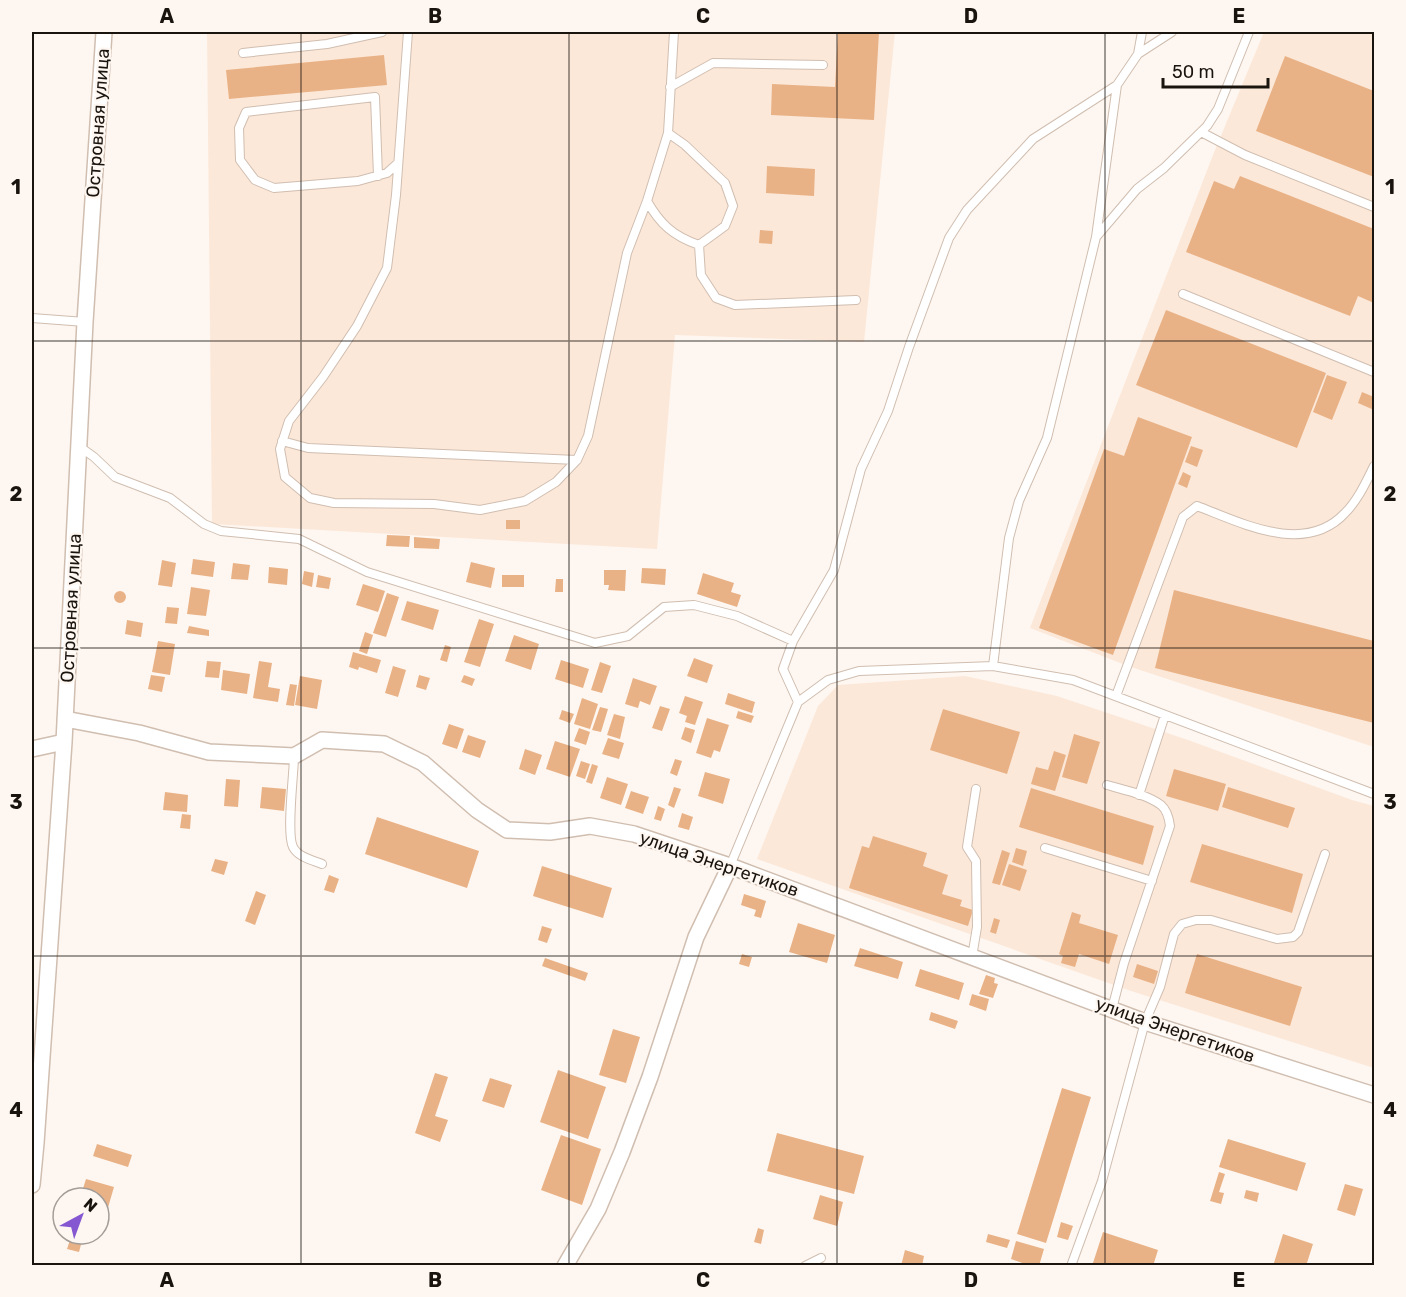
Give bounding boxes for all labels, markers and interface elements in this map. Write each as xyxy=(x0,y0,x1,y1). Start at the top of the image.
text: A xyxy=(160,4,175,28)
text: B xyxy=(428,4,442,28)
text: C xyxy=(696,4,710,28)
text: D xyxy=(964,4,978,28)
text: E xyxy=(1233,4,1245,28)
street label: Островная улица xyxy=(82,48,114,198)
scale bar xyxy=(1163,51,1268,89)
text: 50 m xyxy=(1172,61,1215,83)
text: 1 xyxy=(11,175,21,199)
text: 1 xyxy=(1385,175,1395,199)
text: 2 xyxy=(10,482,23,506)
text: 2 xyxy=(1384,482,1397,506)
street label: Островная улица xyxy=(56,533,86,683)
text: 3 xyxy=(9,790,23,814)
text: 3 xyxy=(1383,790,1397,814)
street label: улица Энергетиков xyxy=(636,826,802,902)
street label: улица Энергетиков xyxy=(1092,992,1258,1068)
text: 4 xyxy=(9,1098,23,1122)
text: 4 xyxy=(1383,1098,1397,1122)
north arrow xyxy=(51,1186,111,1246)
text: N xyxy=(80,1194,101,1216)
text: A xyxy=(160,1268,175,1292)
text: B xyxy=(428,1268,442,1292)
text: C xyxy=(696,1268,710,1292)
text: D xyxy=(964,1268,978,1292)
text: E xyxy=(1233,1268,1245,1292)

